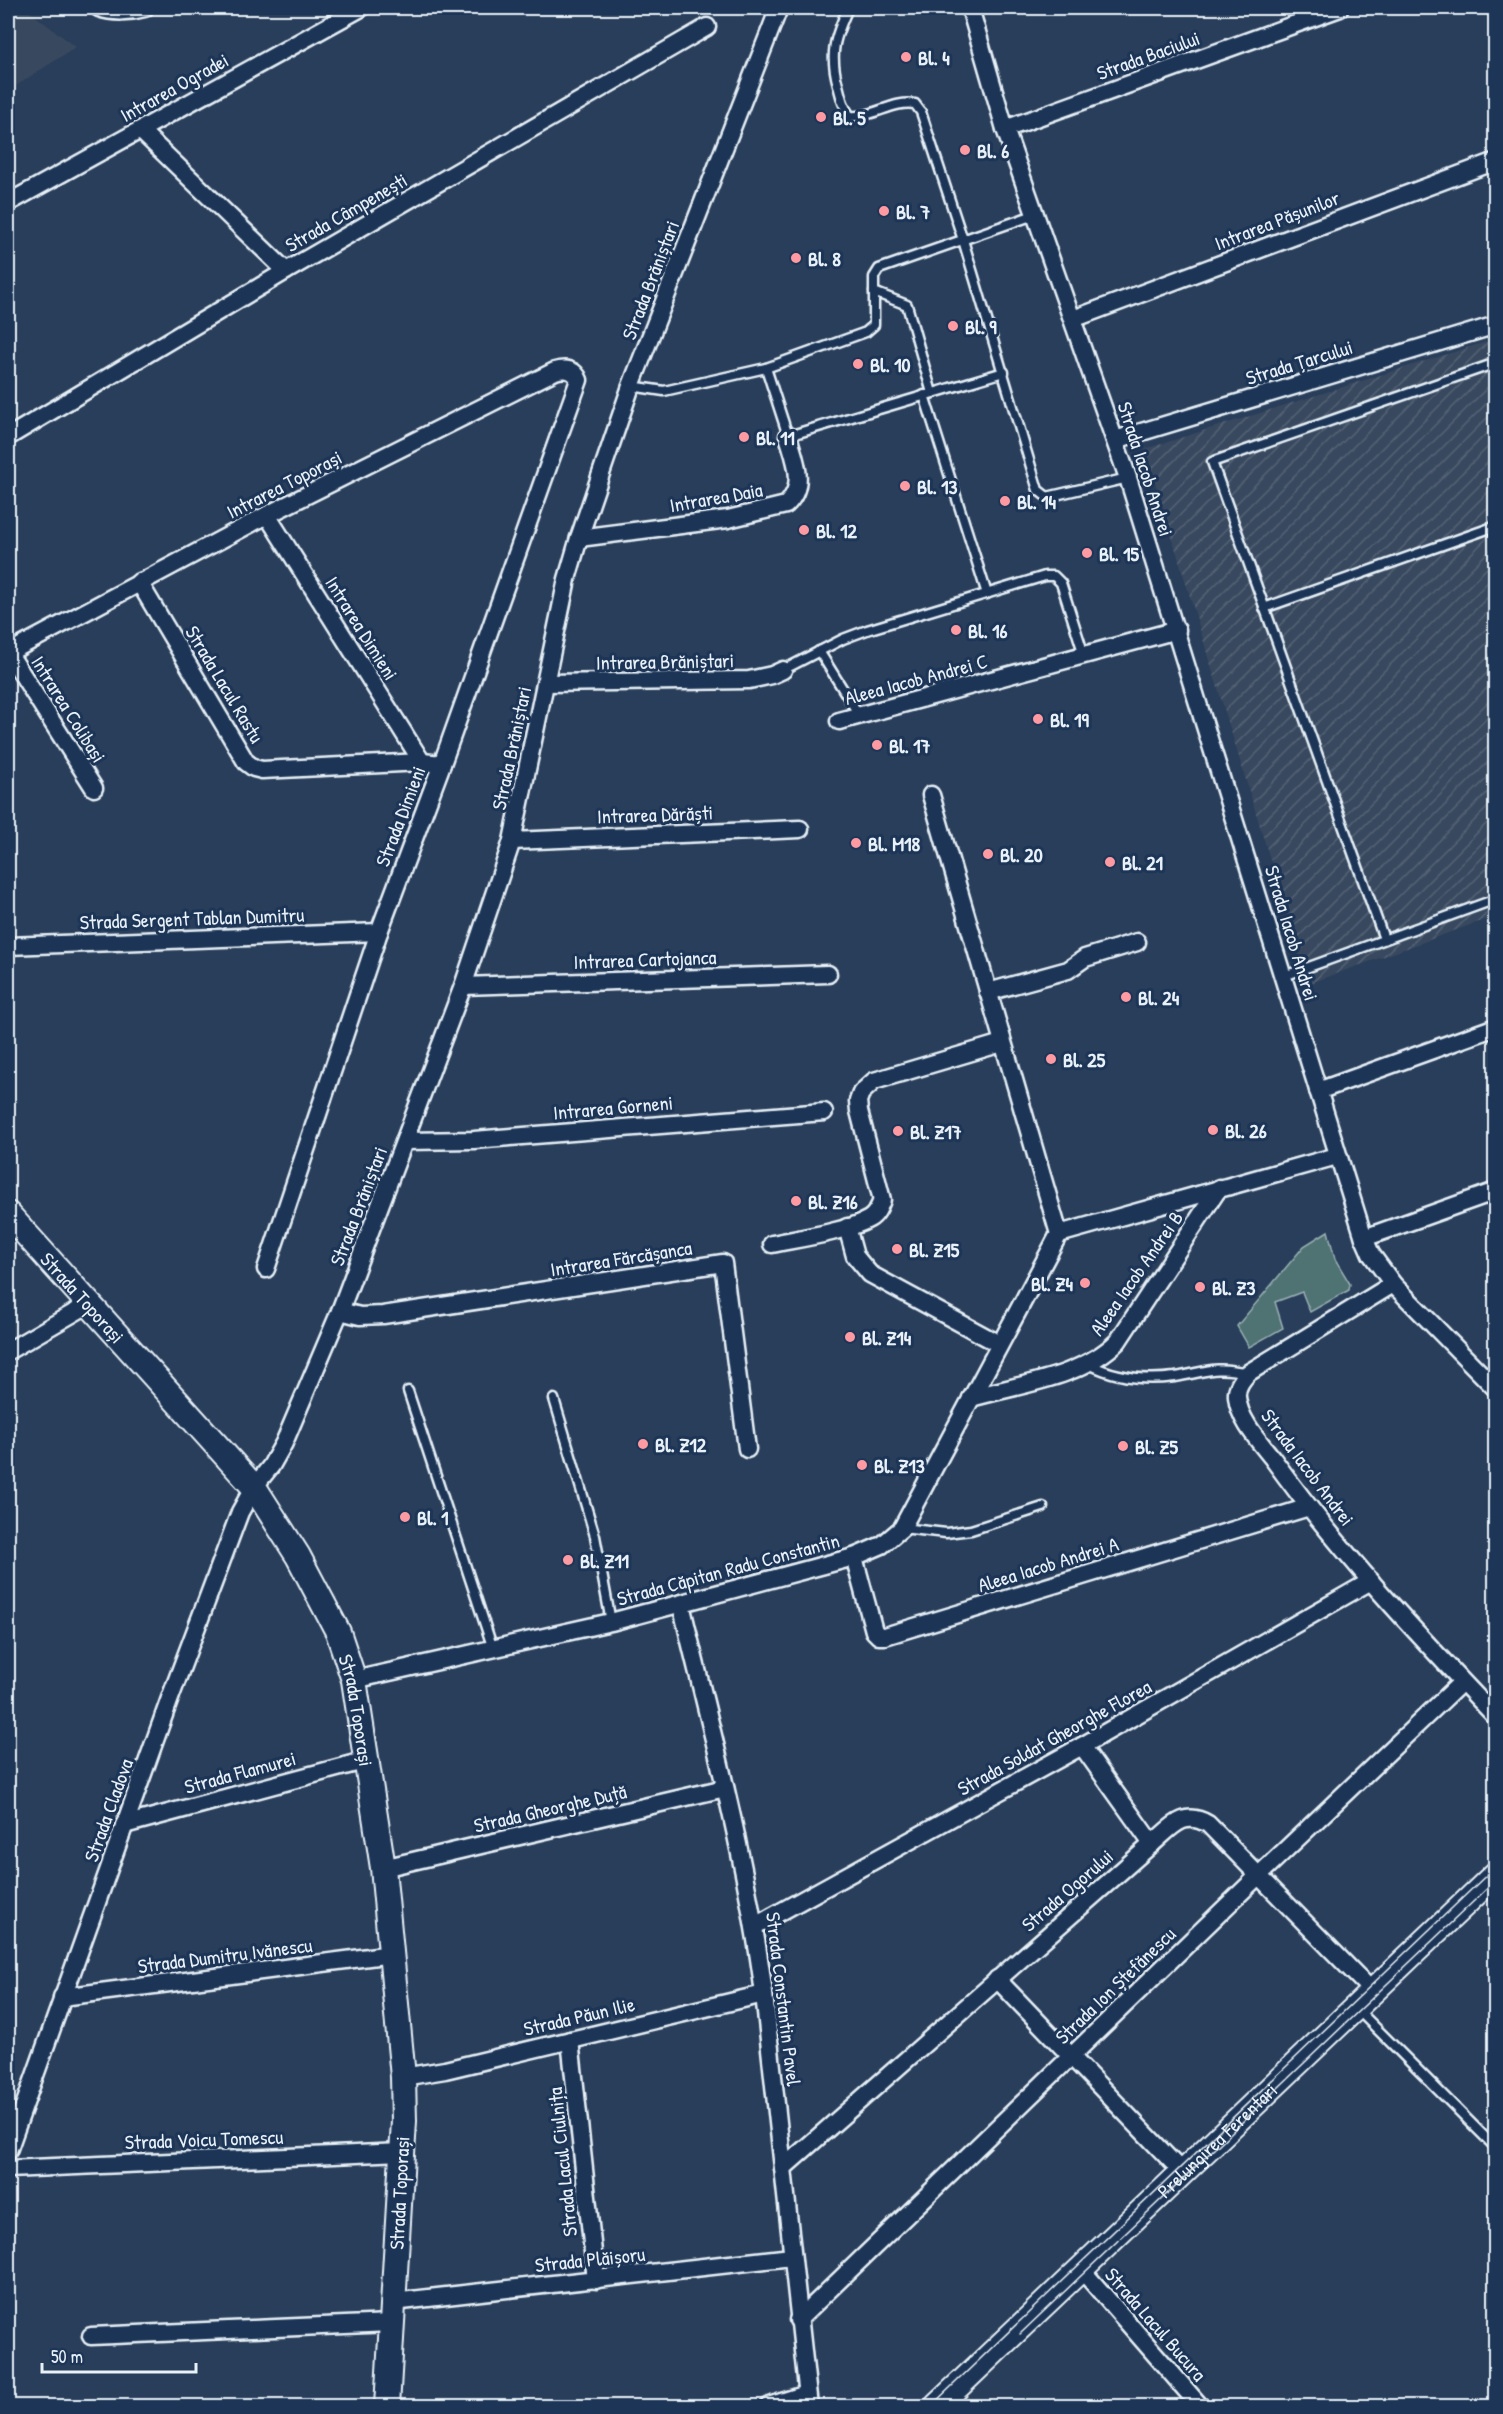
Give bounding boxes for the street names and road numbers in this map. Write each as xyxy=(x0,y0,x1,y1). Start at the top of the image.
street label: Strada Baciului xyxy=(1093,24,1203,86)
street label: Intrarea Ogradei xyxy=(115,46,233,128)
street label: Strada Câmpenești xyxy=(280,166,412,258)
street label: Intrarea Pășunilor xyxy=(1211,184,1344,256)
street label: Strada Brăniștari xyxy=(615,217,685,343)
street label: Strada Țarcului xyxy=(1242,333,1356,391)
street label: Strada Iacob Andrei xyxy=(1112,398,1180,540)
street label: Intrarea Toporași xyxy=(222,443,346,525)
street label: Intrarea Daia xyxy=(667,476,765,518)
street label: Intrarea Dimieni xyxy=(319,571,405,685)
street label: Strada Lacul Rastu xyxy=(179,620,271,748)
street label: Intrarea Brăniștari xyxy=(596,646,734,676)
street label: Aleea Iacob Andrei C xyxy=(842,647,990,711)
street label: Intrarea Colibași xyxy=(25,650,113,768)
street label: Strada Brăniștari xyxy=(485,684,537,812)
street label: Strada Dimieni xyxy=(369,762,431,870)
street label: Intrarea Dărăști xyxy=(596,798,714,830)
street label: Strada Iacob Andrei xyxy=(1259,862,1325,1004)
street label: Strada Sergent Tablan Dumitru xyxy=(79,901,305,935)
street label: Intrarea Cartojanca xyxy=(573,943,717,975)
street label: Intrarea Gorneni xyxy=(552,1088,674,1126)
street label: Strada Brăniștari xyxy=(323,1143,393,1269)
street label: Aleea Iacob Andrei B xyxy=(1083,1205,1189,1341)
street label: Intrarea Fărcășanca xyxy=(548,1233,694,1283)
street label: Strada Toporași xyxy=(35,1246,131,1348)
street label: Strada Iacob Andrei xyxy=(1255,1403,1361,1531)
street label: Strada Căpitan Radu Constantin xyxy=(614,1526,842,1612)
street label: Aleea Iacob Andrei A xyxy=(974,1530,1122,1598)
street label: Strada Toporași xyxy=(333,1650,381,1768)
street label: Strada Soldat Gheorghe Florea xyxy=(952,1672,1156,1802)
street label: Strada Flamurei xyxy=(181,1744,299,1800)
street label: Strada Cladova xyxy=(77,1755,139,1865)
street label: Strada Gheorghe Duță xyxy=(471,1777,629,1839)
street label: Strada Ogorului xyxy=(1015,1843,1119,1937)
street label: Strada Constantin Pavel xyxy=(760,1910,808,2088)
street label: Strada Ion Ștefănescu xyxy=(1049,1920,1181,2050)
street label: Strada Dumitru Ivănescu xyxy=(136,1931,314,1979)
street label: Strada Păun Ilie xyxy=(521,1990,637,2042)
street label: Prelungirea Ferentari xyxy=(1151,2076,1283,2204)
street label: Strada Lacul Ciulnița xyxy=(541,2086,583,2238)
street label: Strada Voicu Tomescu xyxy=(124,2123,284,2155)
street label: Strada Toporași xyxy=(383,2136,415,2250)
street label: Strada Plăișoru xyxy=(534,2240,646,2278)
street label: Strada Lacul Bucura xyxy=(1099,2261,1213,2387)

